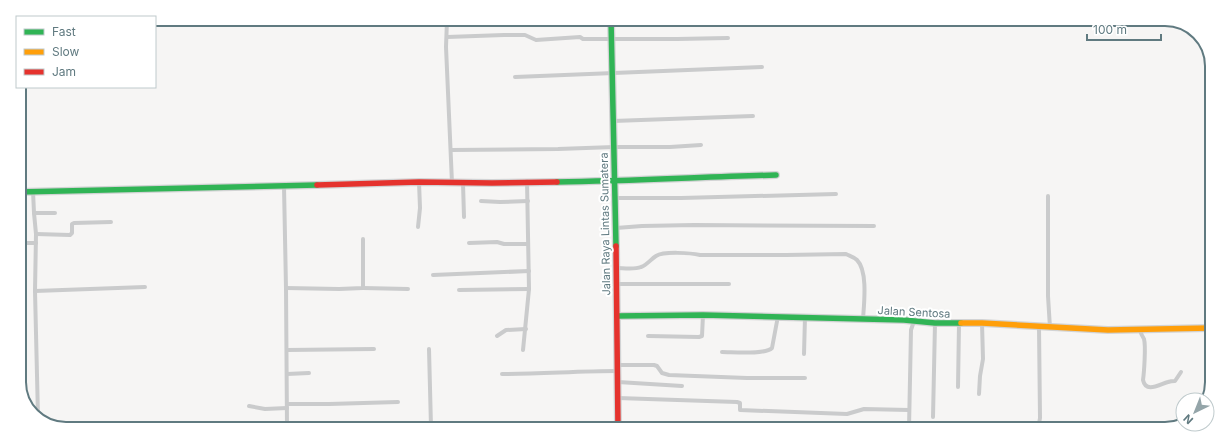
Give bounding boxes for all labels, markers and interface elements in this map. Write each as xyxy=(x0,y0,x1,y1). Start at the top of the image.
legend xyxy=(16,16,156,88)
scale bar xyxy=(1087,16,1161,42)
text: 100 m xyxy=(1093,22,1127,37)
text: Fast xyxy=(52,24,76,39)
text: Slow xyxy=(52,44,80,59)
text: Jam xyxy=(52,64,76,79)
street label: Jalan Raya Lintas Sumatera xyxy=(597,152,613,296)
street label: Jalan Sentosa xyxy=(877,303,951,321)
north arrow xyxy=(1175,392,1215,432)
text: N xyxy=(1180,411,1196,427)

